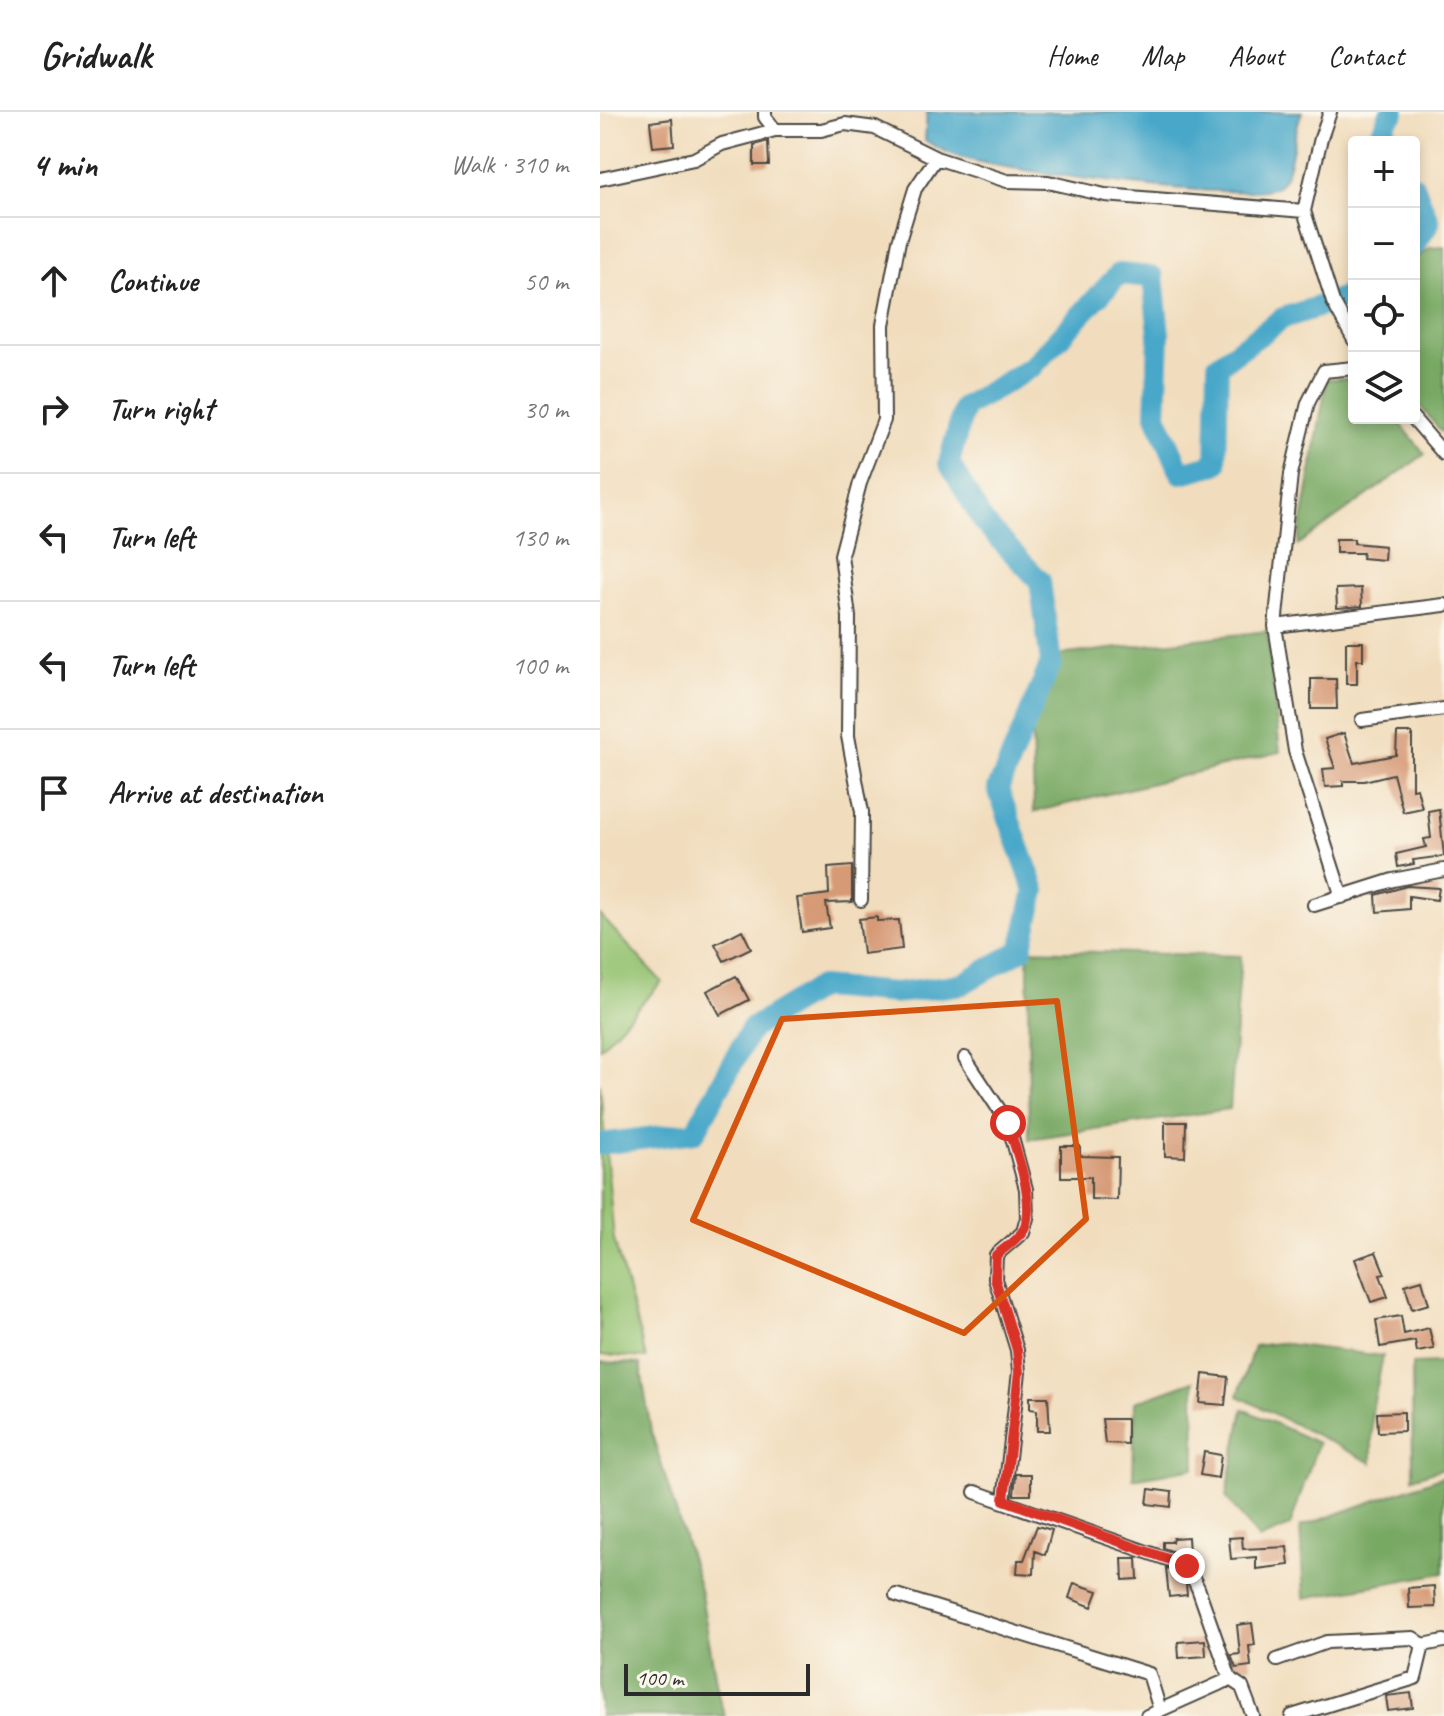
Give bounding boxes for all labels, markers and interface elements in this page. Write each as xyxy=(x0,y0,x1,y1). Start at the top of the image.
text: Gridwalk xyxy=(40,32,152,79)
text: Home xyxy=(1047,38,1097,73)
text: Map xyxy=(1141,38,1184,73)
text: About xyxy=(1228,38,1284,73)
text: Contact xyxy=(1328,38,1404,73)
map controls xyxy=(1348,136,1420,424)
button: + xyxy=(1348,136,1420,208)
text: 4 min xyxy=(32,143,97,186)
text: Walk · 310 m xyxy=(451,148,568,181)
button: − xyxy=(1348,208,1420,280)
icon: ahead xyxy=(32,259,76,303)
text: Continue xyxy=(108,262,198,300)
text: 50 m xyxy=(524,265,568,298)
button: locate xyxy=(1348,280,1420,352)
button: layers xyxy=(1348,352,1420,424)
icon: right xyxy=(32,387,76,431)
text: Turn right xyxy=(108,390,213,428)
text: 30 m xyxy=(524,393,568,426)
icon: left xyxy=(32,515,76,559)
text: Turn left xyxy=(108,518,195,556)
text: 130 m xyxy=(512,521,568,554)
icon: left xyxy=(32,643,76,687)
text: Turn left xyxy=(108,646,195,684)
text: 100 m xyxy=(512,649,568,682)
icon: arrive xyxy=(32,771,76,815)
text: Arrive at destination xyxy=(108,774,323,812)
route start xyxy=(990,1105,1026,1141)
route end xyxy=(1169,1548,1205,1584)
scale bar xyxy=(624,1660,810,1696)
text: 100 m xyxy=(636,1664,683,1692)

